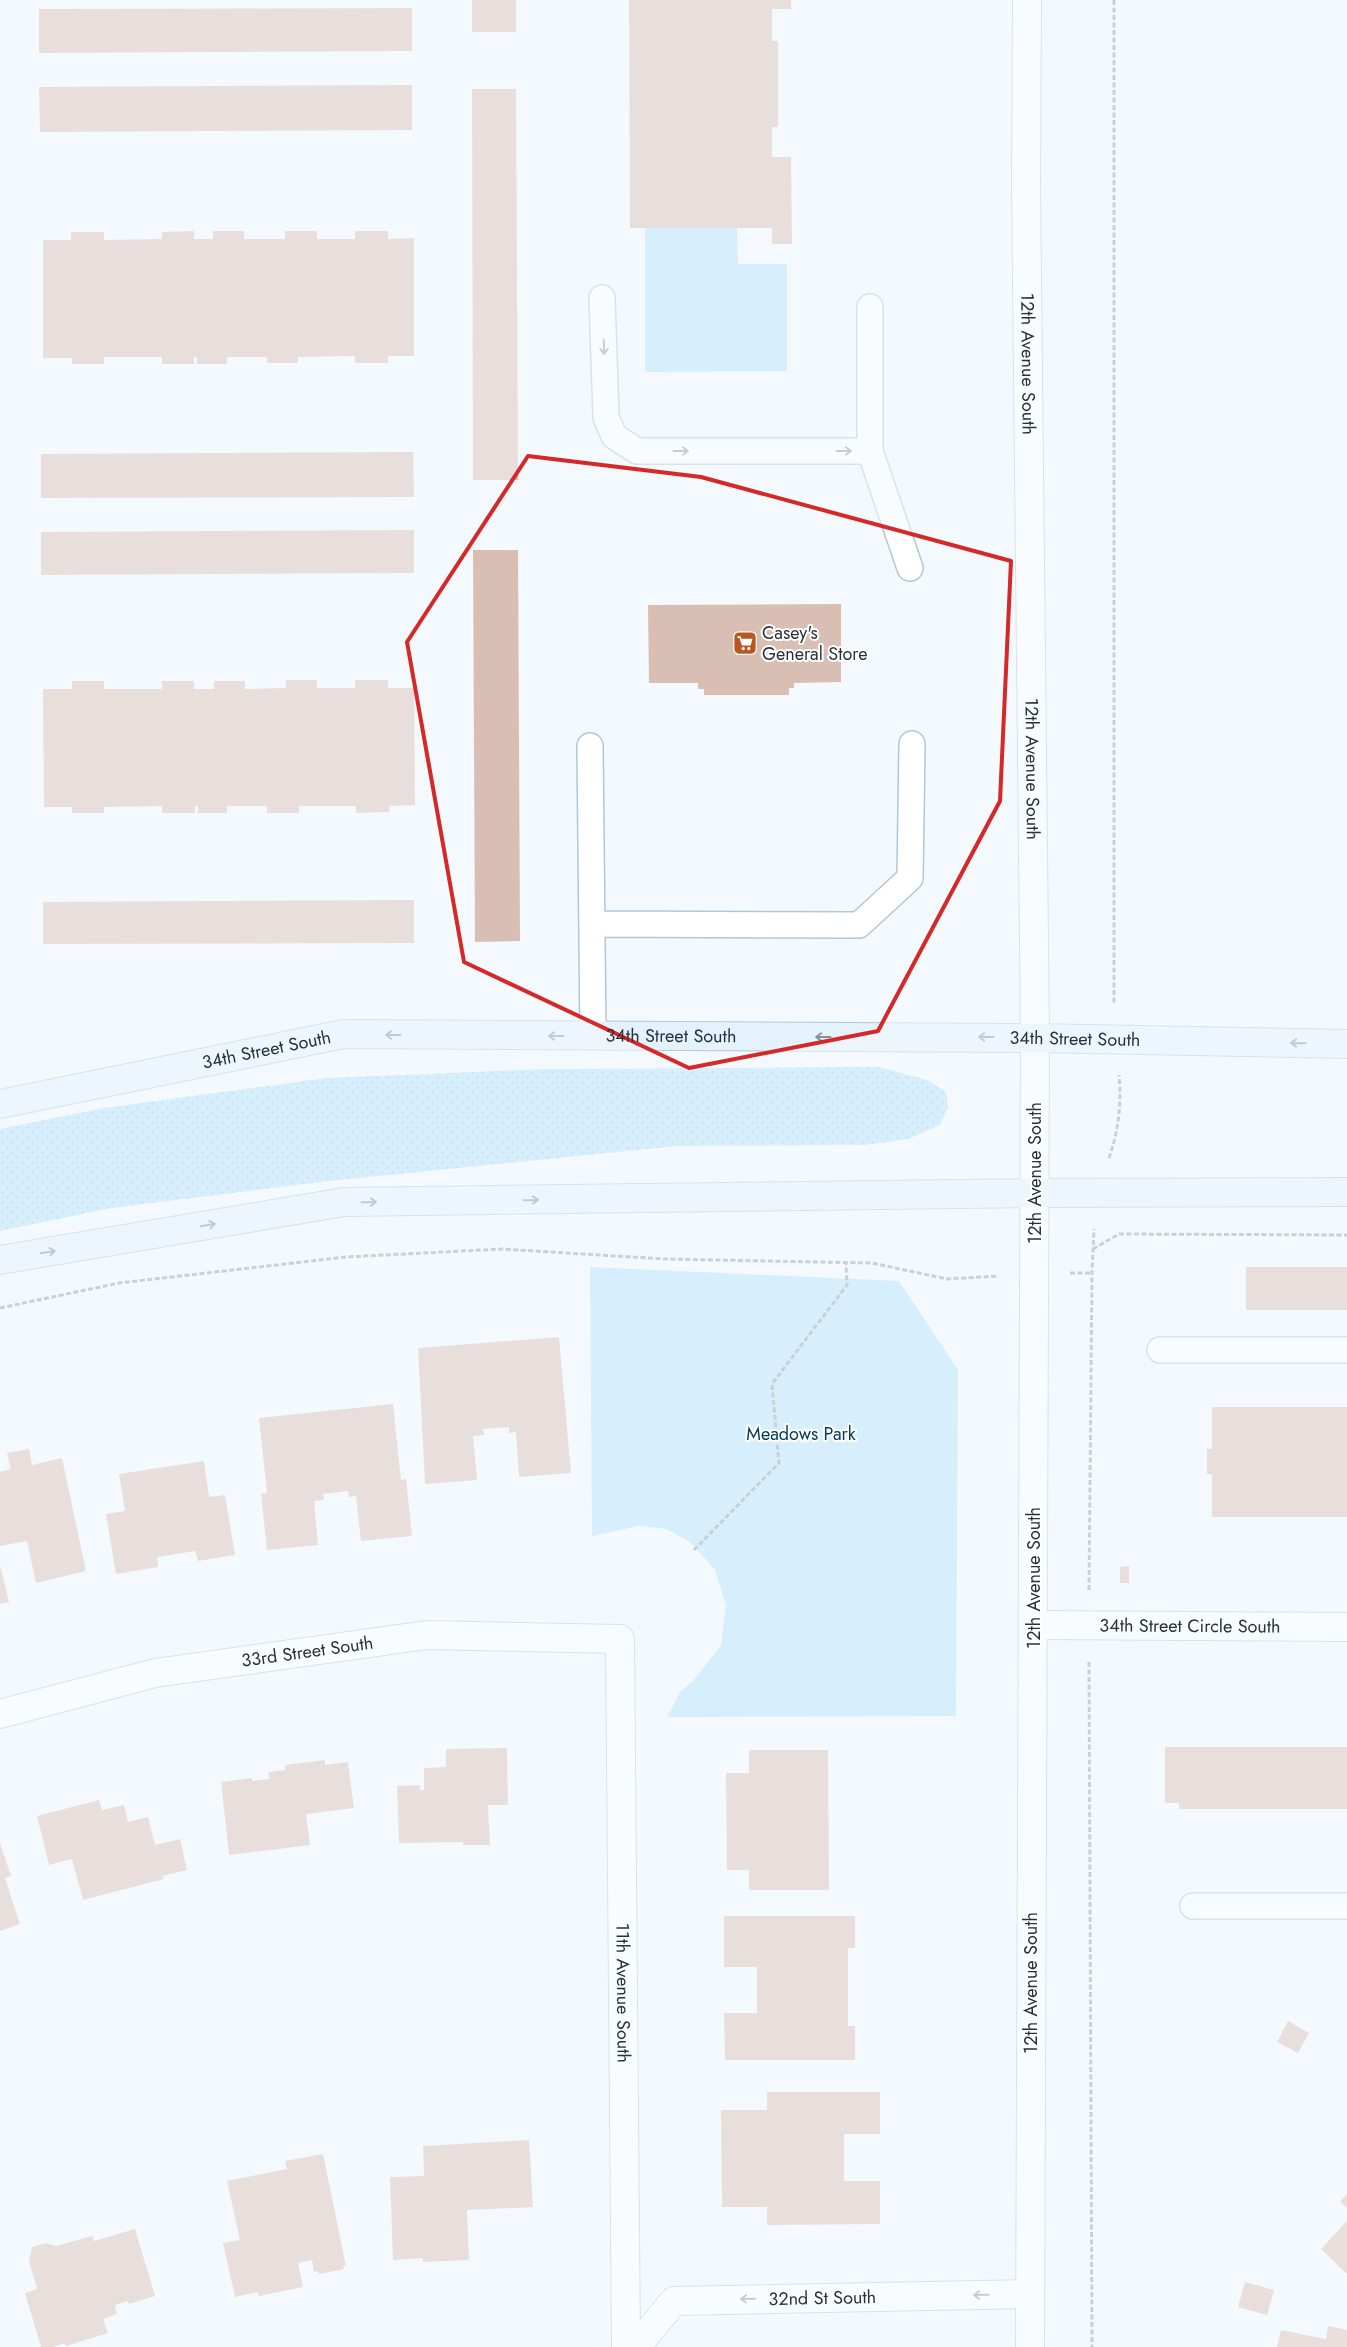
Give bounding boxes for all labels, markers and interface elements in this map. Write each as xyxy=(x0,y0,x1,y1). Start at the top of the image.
street label: 12th Avenue South xyxy=(1014,293,1042,435)
one-way arrow xyxy=(599,338,608,354)
one-way arrow xyxy=(672,446,689,456)
one-way arrow xyxy=(835,446,851,456)
place label: Casey's General Store xyxy=(762,620,868,667)
supermarket icon: Casey's General Store xyxy=(732,630,758,656)
street label: 12th Avenue South xyxy=(1018,698,1046,840)
street label: 34th Street South xyxy=(605,1023,736,1049)
street label: 34th Street South xyxy=(200,1024,333,1076)
street label: 34th Street South xyxy=(1009,1025,1141,1053)
one-way arrow xyxy=(386,1030,402,1040)
one-way arrow xyxy=(548,1031,564,1041)
one-way arrow xyxy=(816,1032,832,1042)
one-way arrow xyxy=(978,1033,994,1042)
one-way arrow xyxy=(1291,1038,1307,1047)
street label: 12th Avenue South xyxy=(1022,1102,1048,1244)
one-way arrow xyxy=(523,1195,539,1205)
one-way arrow xyxy=(360,1197,377,1207)
one-way arrow xyxy=(200,1220,216,1230)
one-way arrow xyxy=(40,1247,56,1257)
park label: Meadows Park xyxy=(746,1421,856,1447)
street label: 12th Avenue South xyxy=(1021,1507,1047,1649)
street label: 34th Street Circle South xyxy=(1099,1612,1281,1640)
street label: 33rd Street South xyxy=(240,1630,375,1674)
street label: 12th Avenue South xyxy=(1018,1912,1044,2054)
street label: 11th Avenue South xyxy=(609,1923,637,2063)
street label: 32nd St South xyxy=(768,2284,876,2312)
one-way arrow xyxy=(973,2290,989,2300)
one-way arrow xyxy=(740,2295,756,2304)

